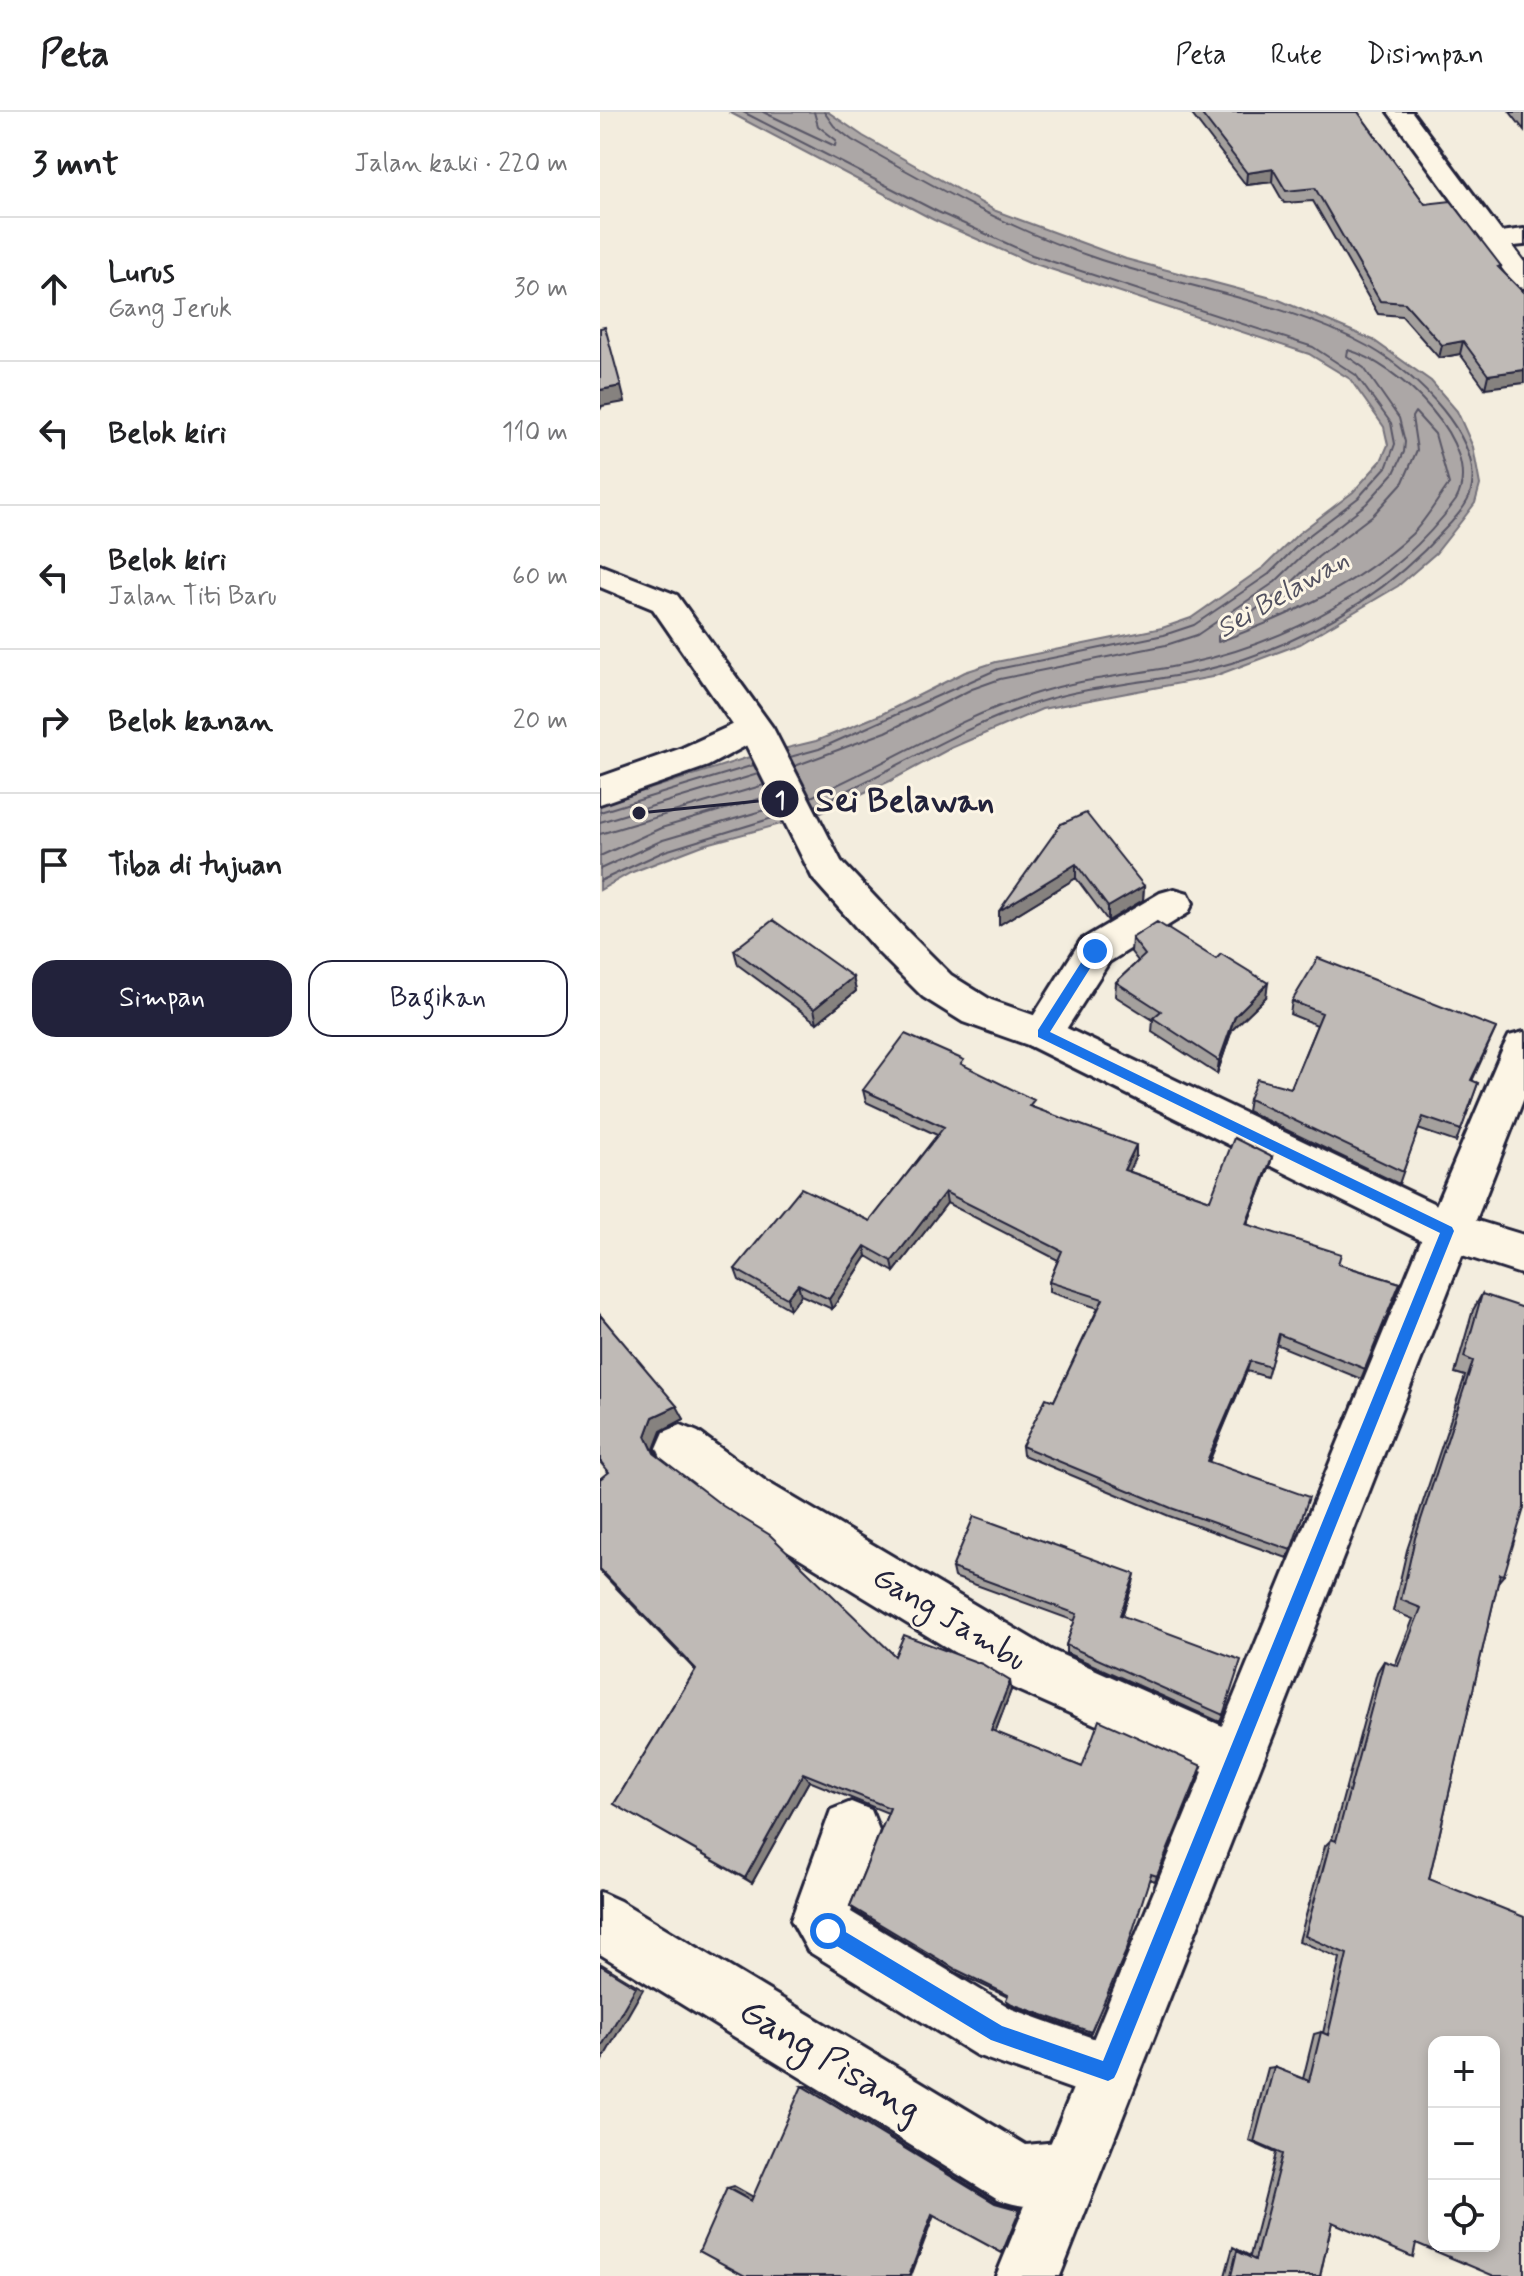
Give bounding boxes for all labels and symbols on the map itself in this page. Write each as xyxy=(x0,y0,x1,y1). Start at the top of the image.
water label: Sei Belawan xyxy=(1210,542,1356,648)
callout: Sei Belawan xyxy=(760,770,1011,828)
text: Sei Belawan xyxy=(816,779,994,824)
text: 1 xyxy=(775,786,785,817)
route end xyxy=(1077,933,1113,969)
street label: Gang Jambu xyxy=(863,1557,1034,1683)
route start xyxy=(810,1913,846,1949)
street label: Gang Pisang xyxy=(728,1987,930,2138)

